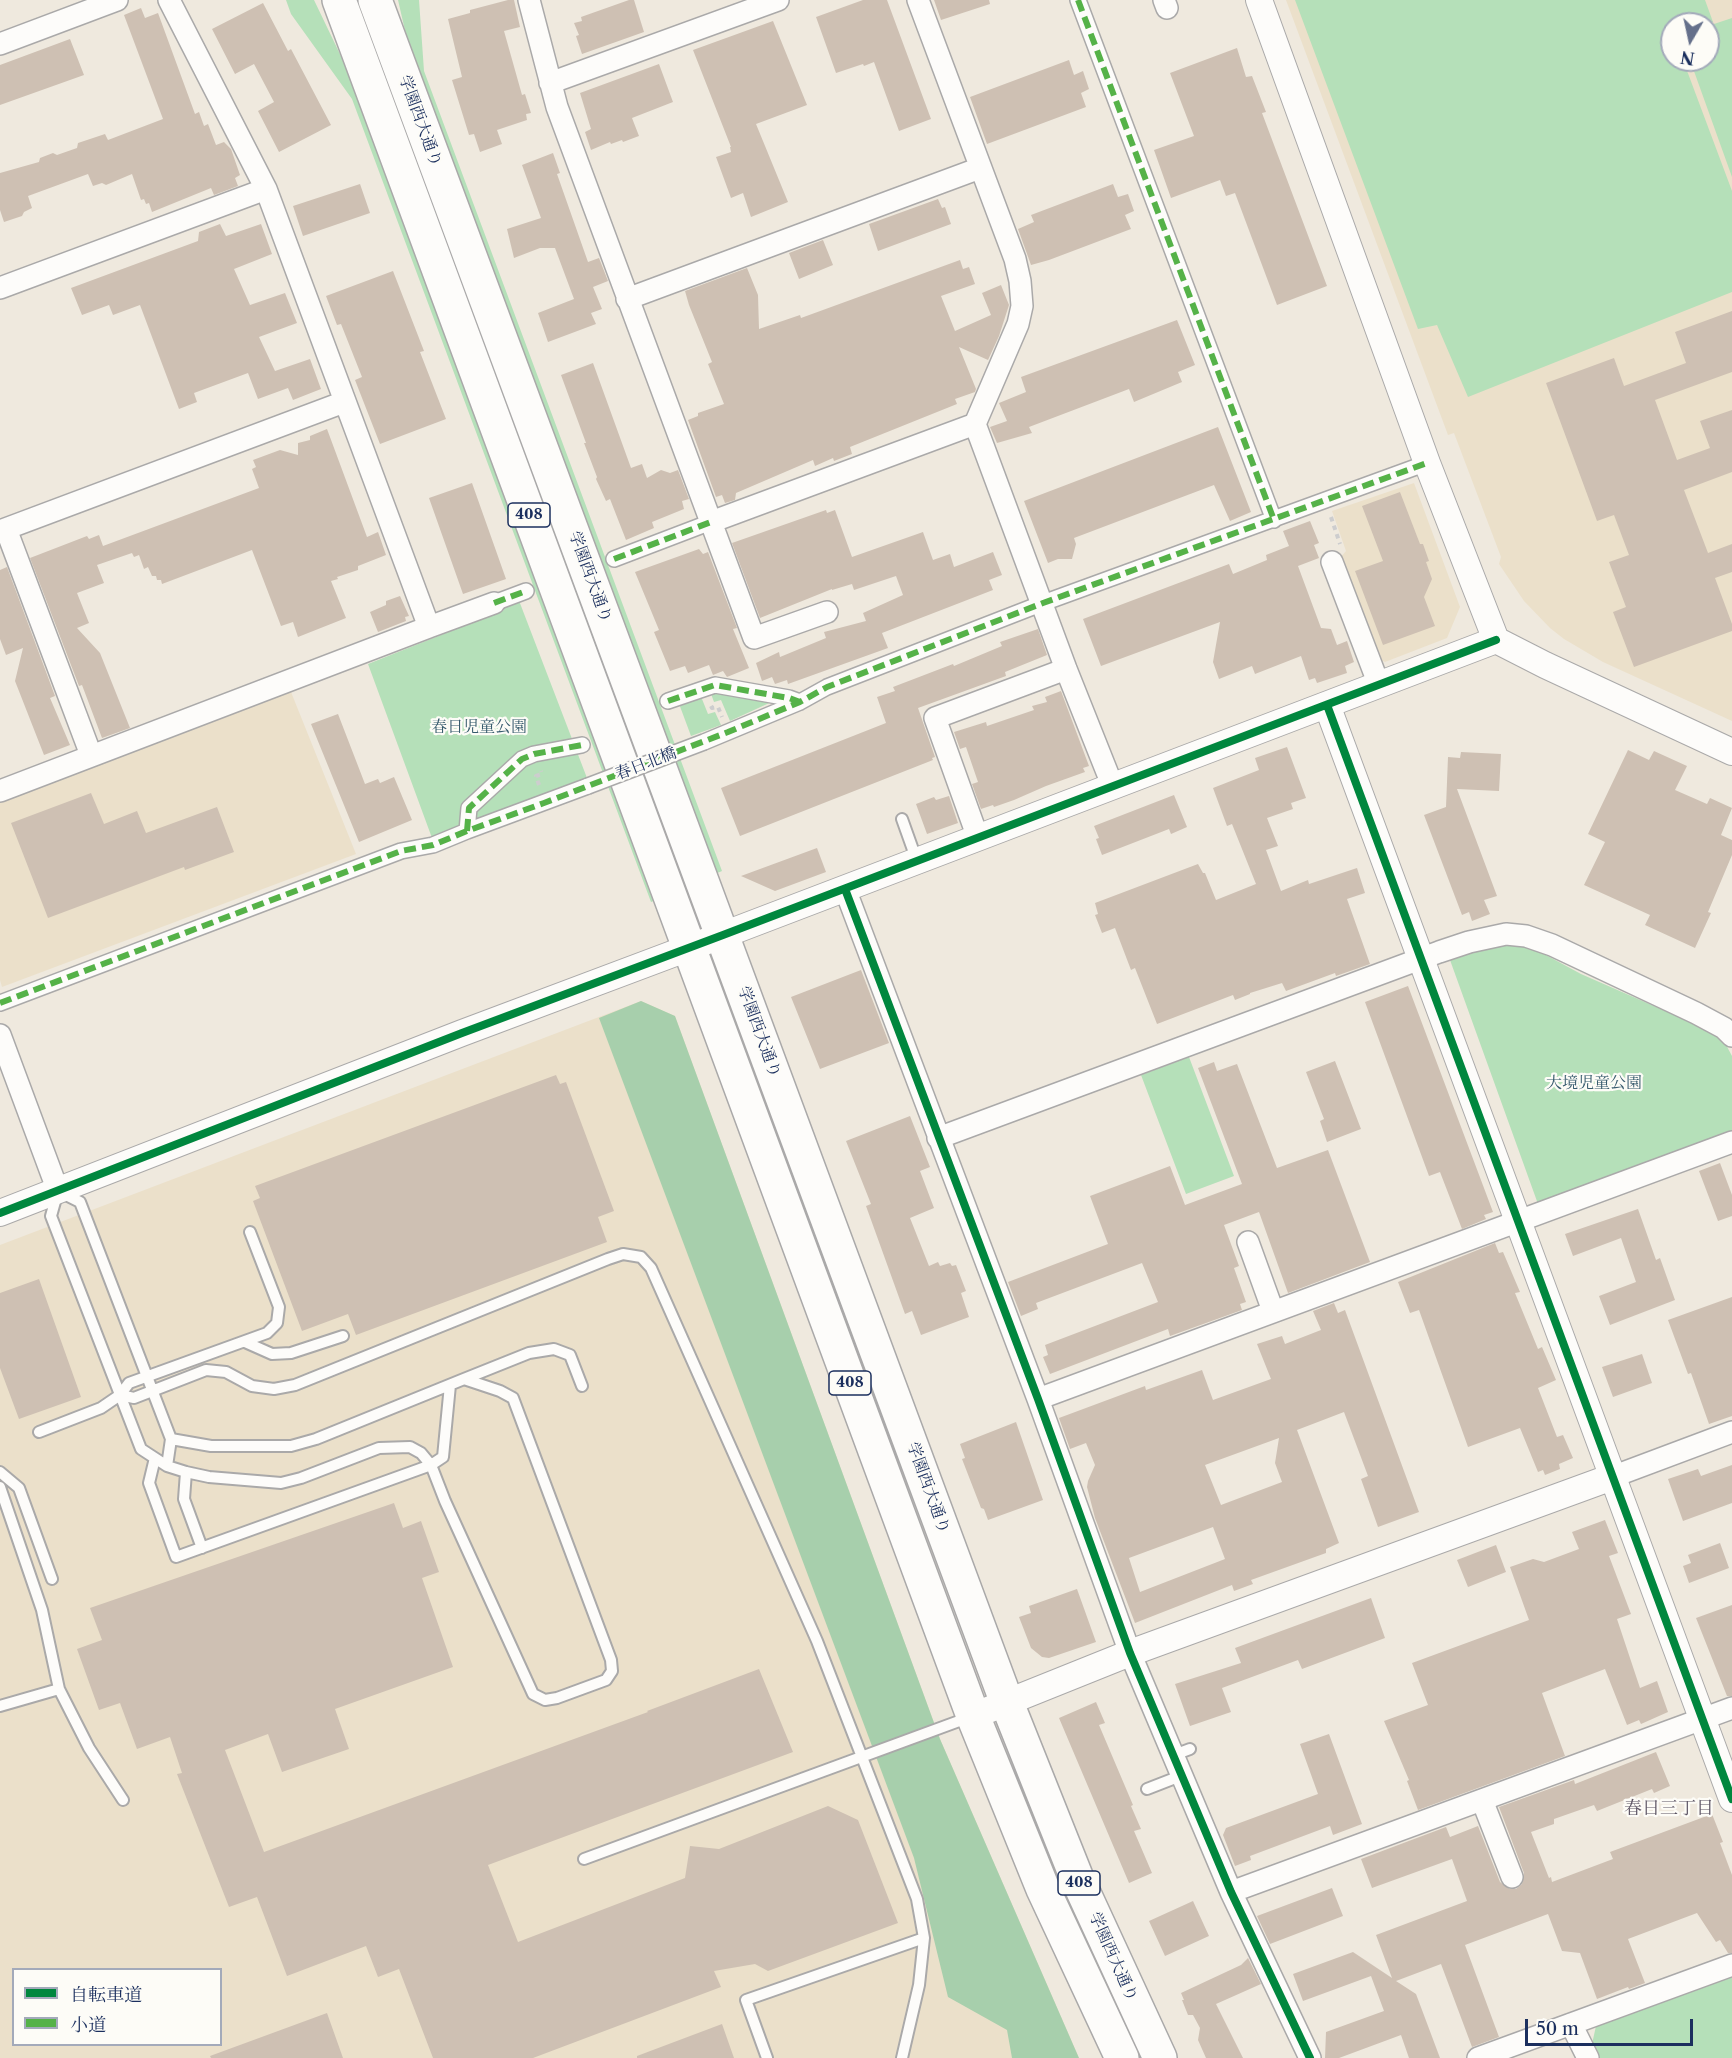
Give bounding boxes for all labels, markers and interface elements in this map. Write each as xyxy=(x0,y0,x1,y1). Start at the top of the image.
north arrow xyxy=(1660,12,1720,72)
text: N xyxy=(1679,47,1696,69)
street label: 学園西大通り xyxy=(395,73,445,169)
road number: 408 xyxy=(508,503,550,527)
street label: 学園西大通り xyxy=(565,529,615,625)
park label: 春日児童公園 xyxy=(431,717,527,737)
street label: 春日北橋 xyxy=(613,744,679,784)
street label: 学園西大通り xyxy=(734,984,784,1080)
park label: 大境児童公園 xyxy=(1546,1073,1642,1093)
road number: 408 xyxy=(829,1371,871,1395)
street label: 学園西大通り xyxy=(903,1440,953,1536)
district label: 春日三丁目 xyxy=(1624,1798,1714,1820)
road number: 408 xyxy=(1058,1871,1100,1895)
street label: 学園西大通り xyxy=(1085,1909,1141,2005)
legend xyxy=(12,1968,222,2046)
text: 自転車道 xyxy=(70,1984,142,2006)
scale bar xyxy=(1528,2007,1696,2045)
text: 小道 xyxy=(70,2014,106,2036)
text: 50 m xyxy=(1536,2018,1579,2040)

